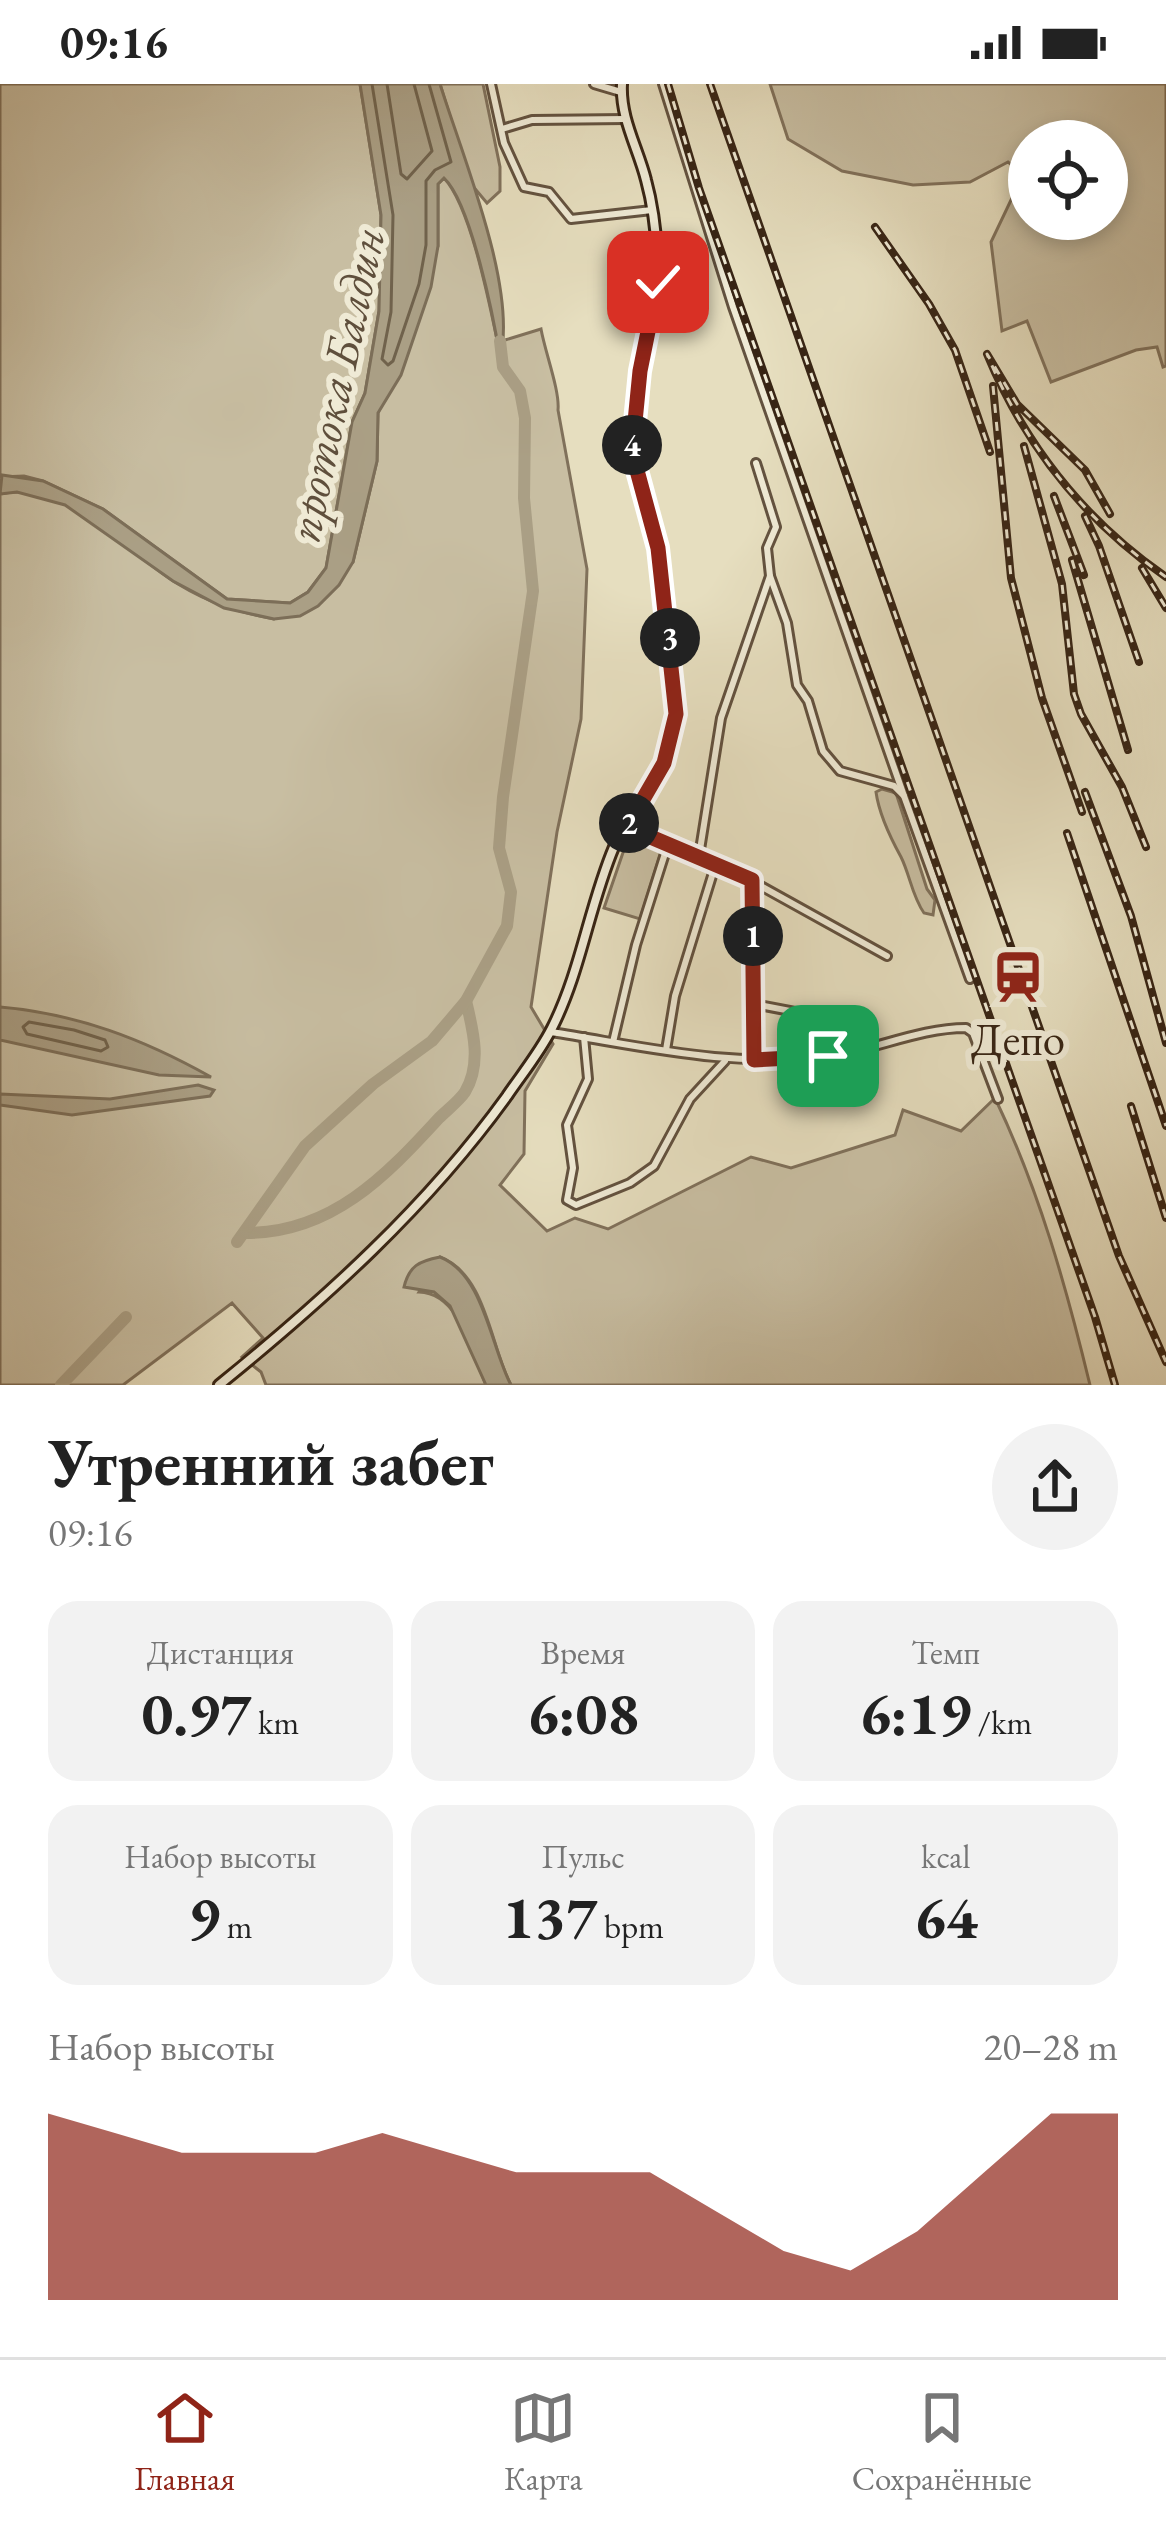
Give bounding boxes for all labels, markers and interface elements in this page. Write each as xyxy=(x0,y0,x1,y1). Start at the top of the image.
text: 09:16 xyxy=(60,13,168,71)
map controls xyxy=(1008,120,1128,240)
button: locate xyxy=(1008,120,1128,240)
water label: протока Балдин xyxy=(271,221,399,547)
pin xyxy=(607,231,709,333)
icon: check xyxy=(625,249,691,315)
pin: 4 xyxy=(602,415,662,475)
text: 4 xyxy=(623,423,641,466)
pin: 3 xyxy=(640,608,700,668)
text: 3 xyxy=(661,616,679,659)
pin: 2 xyxy=(599,793,659,853)
text: 2 xyxy=(620,801,638,844)
pin: 1 xyxy=(723,906,783,966)
text: 1 xyxy=(744,914,762,957)
station icon: Депо xyxy=(989,948,1047,1006)
pin xyxy=(777,1005,879,1107)
place label: Депо xyxy=(971,1010,1065,1068)
icon: arrive xyxy=(795,1023,861,1089)
text: Утренний забег xyxy=(48,1419,494,1505)
button: share xyxy=(992,1424,1118,1550)
text: 09:16 xyxy=(48,1507,133,1558)
text: Дистанция xyxy=(147,1631,294,1674)
text: Время xyxy=(541,1631,625,1674)
text: Темп xyxy=(911,1631,980,1674)
text: 0.97 xyxy=(141,1674,251,1752)
text: 6:08 xyxy=(527,1674,639,1752)
text: 6:19 xyxy=(859,1674,971,1752)
text: km xyxy=(251,1701,299,1744)
text: /km xyxy=(971,1701,1032,1744)
text: Набор высоты xyxy=(124,1835,316,1878)
text: Пульс xyxy=(541,1835,625,1878)
text: kcal xyxy=(921,1835,970,1878)
text: 9 xyxy=(188,1878,220,1956)
text: 137 xyxy=(502,1878,597,1956)
text: 64 xyxy=(914,1878,977,1956)
text: m xyxy=(220,1905,252,1948)
text: bpm xyxy=(597,1905,664,1948)
text: Набор высоты xyxy=(48,2021,275,2072)
text: 20–28 m xyxy=(984,2021,1118,2072)
tab: Главная xyxy=(134,2385,235,2500)
tab: Карта xyxy=(504,2385,583,2500)
tab: Сохранённые xyxy=(852,2385,1032,2500)

